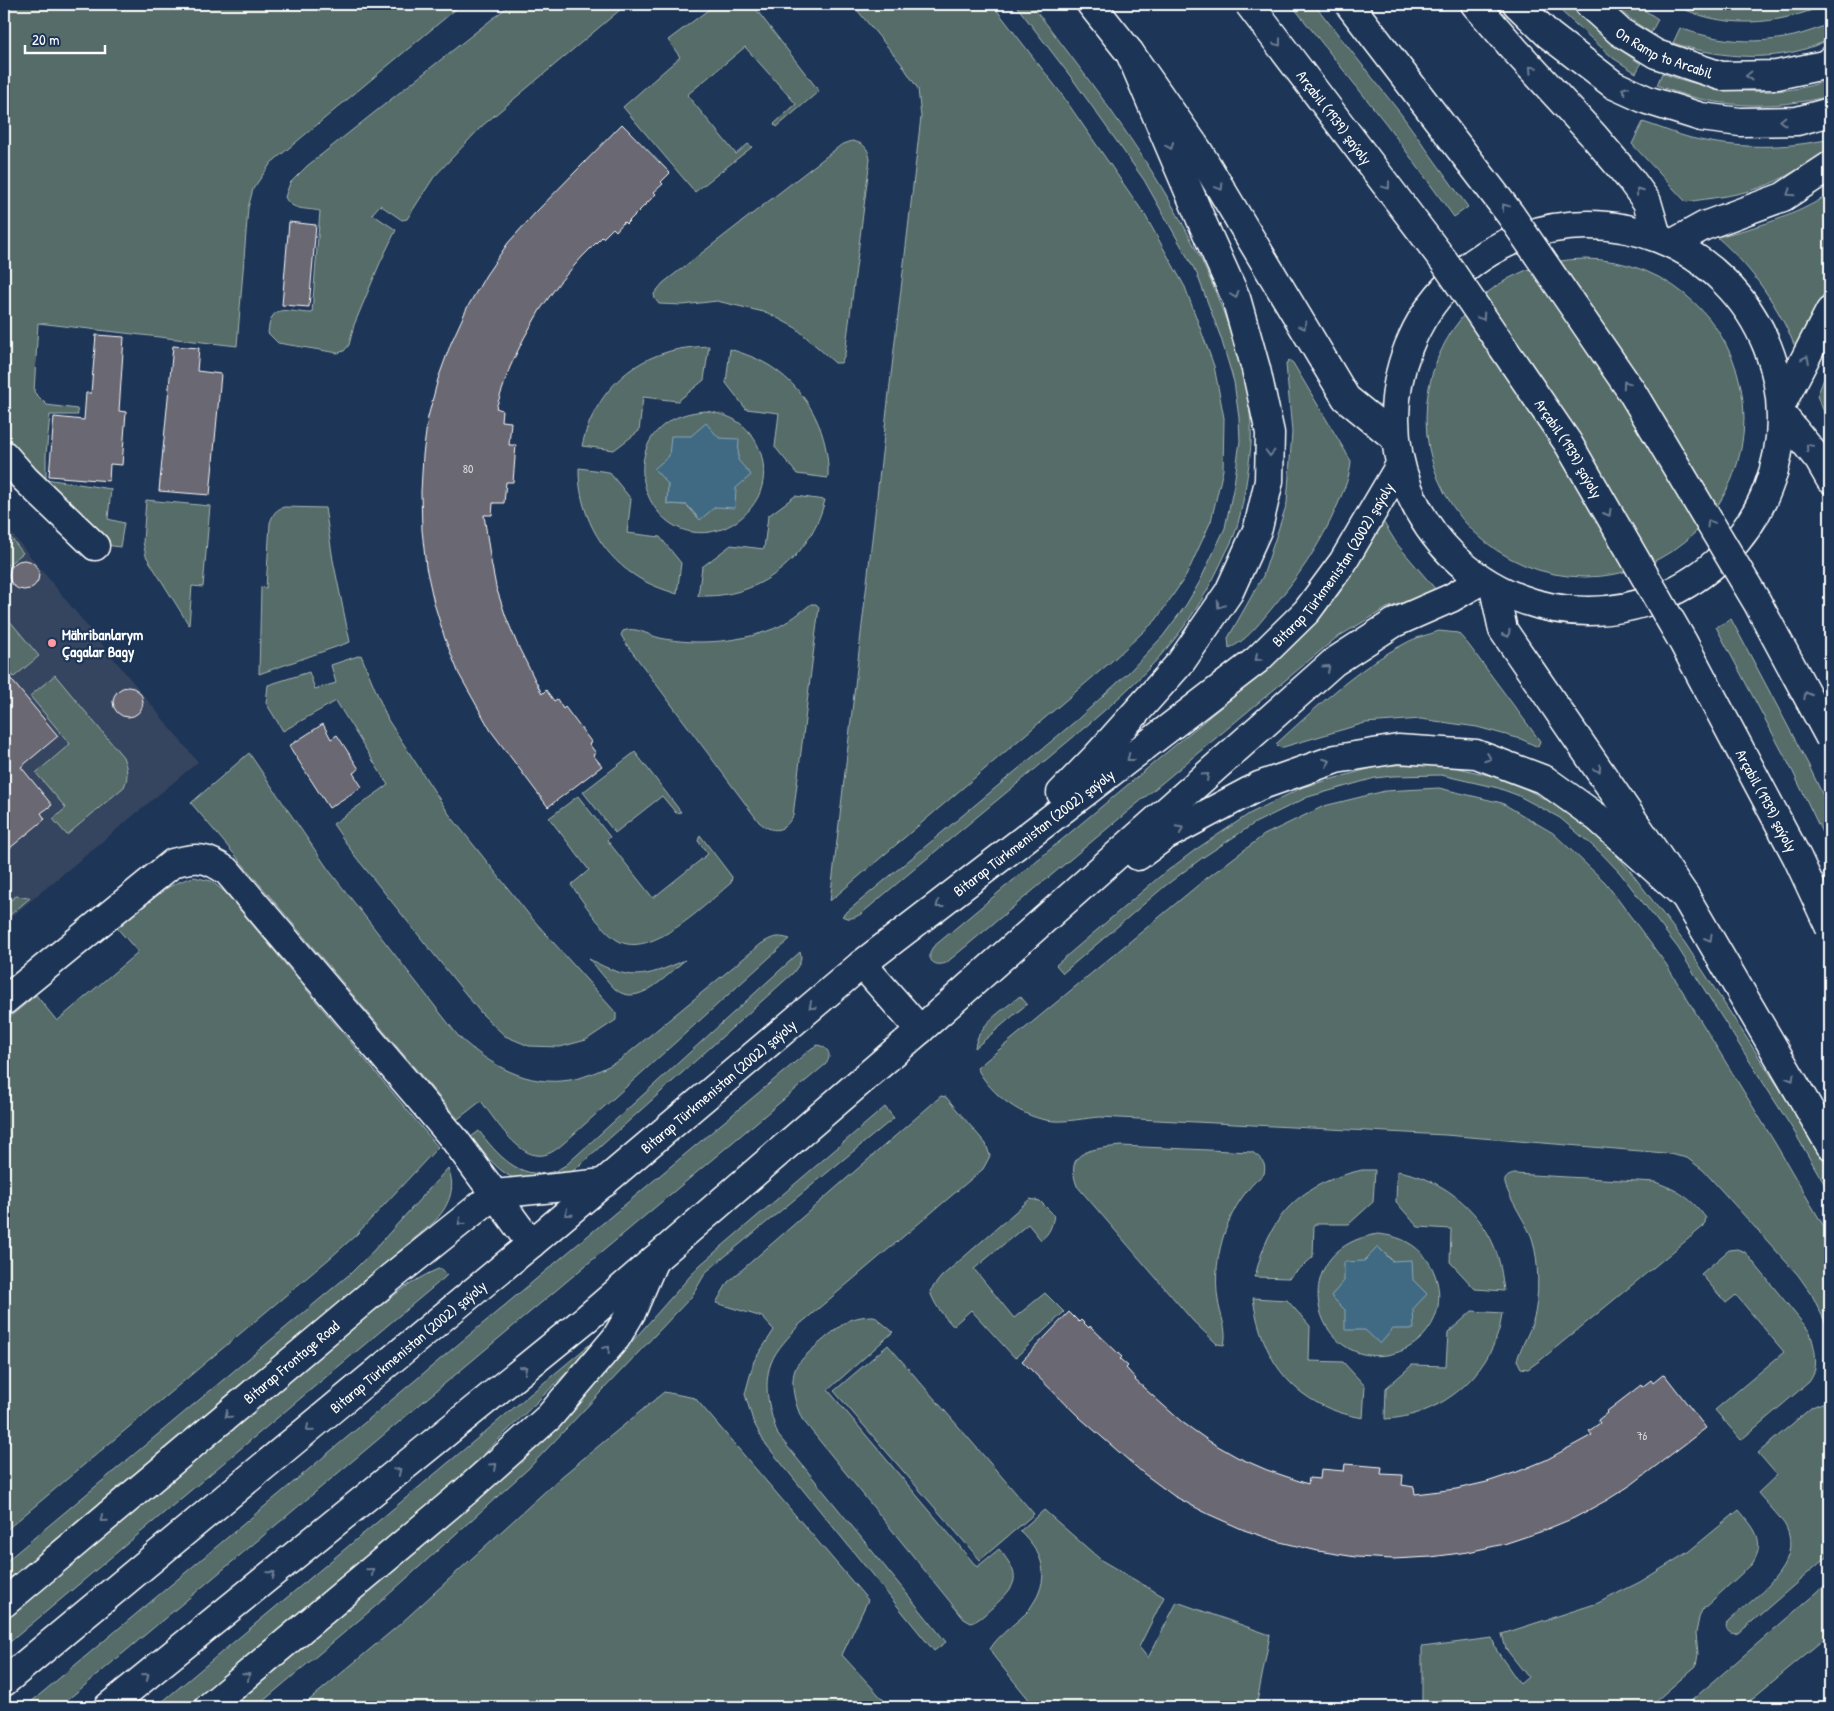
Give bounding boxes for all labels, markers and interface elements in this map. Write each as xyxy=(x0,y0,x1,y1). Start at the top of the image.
street label: On Ramp to Arcabil xyxy=(1612,21,1715,83)
scale bar xyxy=(25,22,105,54)
text: 20 m xyxy=(32,29,59,50)
one-way arrow xyxy=(1273,37,1281,46)
one-way arrow xyxy=(1529,65,1538,74)
street label: Arçabil (1939) şaýoly xyxy=(1292,66,1377,169)
one-way arrow xyxy=(1744,71,1752,81)
one-way arrow xyxy=(1621,85,1630,96)
one-way arrow xyxy=(1778,116,1786,126)
one-way arrow xyxy=(1163,141,1174,150)
one-way arrow xyxy=(1381,180,1390,190)
one-way arrow xyxy=(1213,181,1223,190)
one-way arrow xyxy=(1786,186,1795,196)
one-way arrow xyxy=(1637,188,1645,197)
one-way arrow xyxy=(1502,204,1510,213)
one-way arrow xyxy=(1228,290,1239,299)
one-way arrow xyxy=(1476,312,1486,321)
one-way arrow xyxy=(1297,321,1307,330)
one-way arrow xyxy=(1800,355,1810,364)
one-way arrow xyxy=(1623,380,1632,390)
street label: Arçabil (1939) şaýoly xyxy=(1530,394,1608,502)
one-way arrow xyxy=(1806,444,1814,453)
one-way arrow xyxy=(1265,450,1275,457)
house number: 80 xyxy=(463,460,473,477)
street label: Bitarap Türkmenistan (2002) şaýoly xyxy=(1267,478,1398,651)
one-way arrow xyxy=(1602,507,1612,516)
one-way arrow xyxy=(1707,520,1717,529)
one-way arrow xyxy=(1217,600,1226,609)
place label: Mähribanlarym Çagalar Bagy xyxy=(62,624,143,663)
one-way arrow xyxy=(1500,629,1510,638)
marker: Mähribanlarym Çagalar Bagy xyxy=(46,637,58,649)
one-way arrow xyxy=(1254,652,1263,661)
one-way arrow xyxy=(1322,665,1331,674)
one-way arrow xyxy=(1803,692,1813,701)
street label: Arçabil (1939) şaýoly xyxy=(1731,745,1803,855)
one-way arrow xyxy=(1126,752,1136,761)
one-way arrow xyxy=(1483,752,1492,762)
one-way arrow xyxy=(1323,758,1331,768)
street label: Bitarap Türkmenistan (2002) şaýoly xyxy=(948,763,1118,901)
one-way arrow xyxy=(1592,763,1601,772)
one-way arrow xyxy=(1200,773,1209,782)
one-way arrow xyxy=(1175,825,1184,835)
one-way arrow xyxy=(936,899,945,907)
one-way arrow xyxy=(1703,933,1713,942)
one-way arrow xyxy=(809,1001,818,1010)
street label: Bitarap Türkmenistan (2002) şaýoly xyxy=(635,1014,800,1158)
one-way arrow xyxy=(1785,1073,1795,1082)
one-way arrow xyxy=(565,1208,574,1216)
one-way arrow xyxy=(458,1216,467,1224)
street label: Bitarap Türkmenistan (2002) şaýoly xyxy=(325,1275,491,1418)
street label: Bitarap Frontage Road xyxy=(238,1315,344,1408)
one-way arrow xyxy=(601,1346,610,1355)
one-way arrow xyxy=(518,1366,527,1374)
one-way arrow xyxy=(225,1409,234,1417)
one-way arrow xyxy=(305,1423,314,1432)
house number: 76 xyxy=(1637,1427,1648,1444)
one-way arrow xyxy=(489,1463,498,1472)
one-way arrow xyxy=(392,1469,401,1477)
one-way arrow xyxy=(100,1513,109,1522)
one-way arrow xyxy=(365,1569,374,1577)
one-way arrow xyxy=(266,1571,275,1579)
one-way arrow xyxy=(241,1673,250,1682)
one-way arrow xyxy=(140,1674,149,1682)

